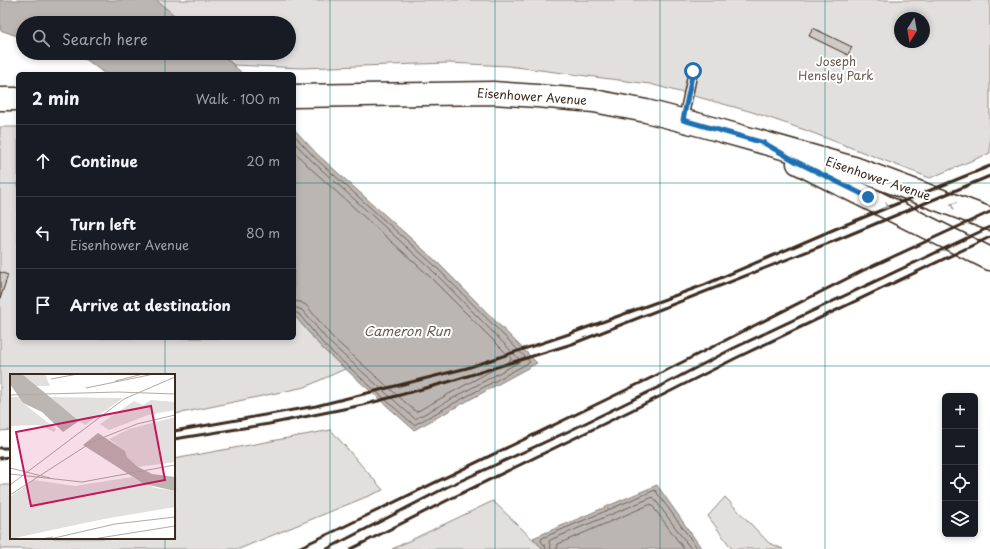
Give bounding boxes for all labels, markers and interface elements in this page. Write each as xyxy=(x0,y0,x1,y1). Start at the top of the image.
north arrow xyxy=(894,12,930,48)
search box xyxy=(16,16,296,60)
icon: search xyxy=(30,27,52,49)
text: Search here xyxy=(62,27,148,50)
park label: Joseph Hensley Park xyxy=(798,52,874,84)
route start xyxy=(684,62,702,80)
street label: Eisenhower Avenue xyxy=(477,83,588,109)
text: 2 min xyxy=(32,85,79,111)
text: Walk · 100 m xyxy=(196,89,280,108)
text: Continue xyxy=(70,149,138,172)
icon: ahead xyxy=(32,150,54,172)
text: 20 m xyxy=(246,151,280,170)
street label: Eisenhower Avenue xyxy=(823,152,934,205)
route end xyxy=(859,188,877,206)
one-way arrow xyxy=(881,201,889,209)
one-way arrow xyxy=(950,202,957,210)
text: Turn left xyxy=(70,212,136,235)
icon: left xyxy=(32,222,54,244)
text: 80 m xyxy=(246,223,280,242)
text: Eisenhower Avenue xyxy=(70,235,189,254)
text: Arrive at destination xyxy=(70,293,231,316)
icon: arrive xyxy=(32,294,54,316)
water label: Cameron Run xyxy=(364,321,451,340)
inset map xyxy=(10,374,175,539)
map controls xyxy=(942,393,978,537)
button: + xyxy=(942,393,978,429)
button: − xyxy=(942,429,978,465)
button: locate xyxy=(942,465,978,501)
button: layers xyxy=(942,501,978,537)

